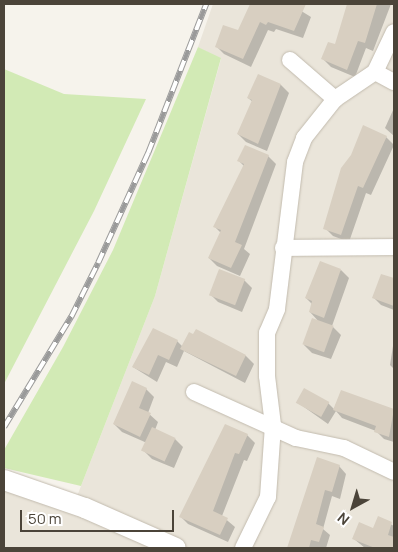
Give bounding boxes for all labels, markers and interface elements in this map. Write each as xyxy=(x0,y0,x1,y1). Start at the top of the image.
north arrow xyxy=(328,482,378,532)
scale bar xyxy=(22,500,176,532)
text: 50 m xyxy=(28,508,62,529)
text: N xyxy=(333,508,353,530)

